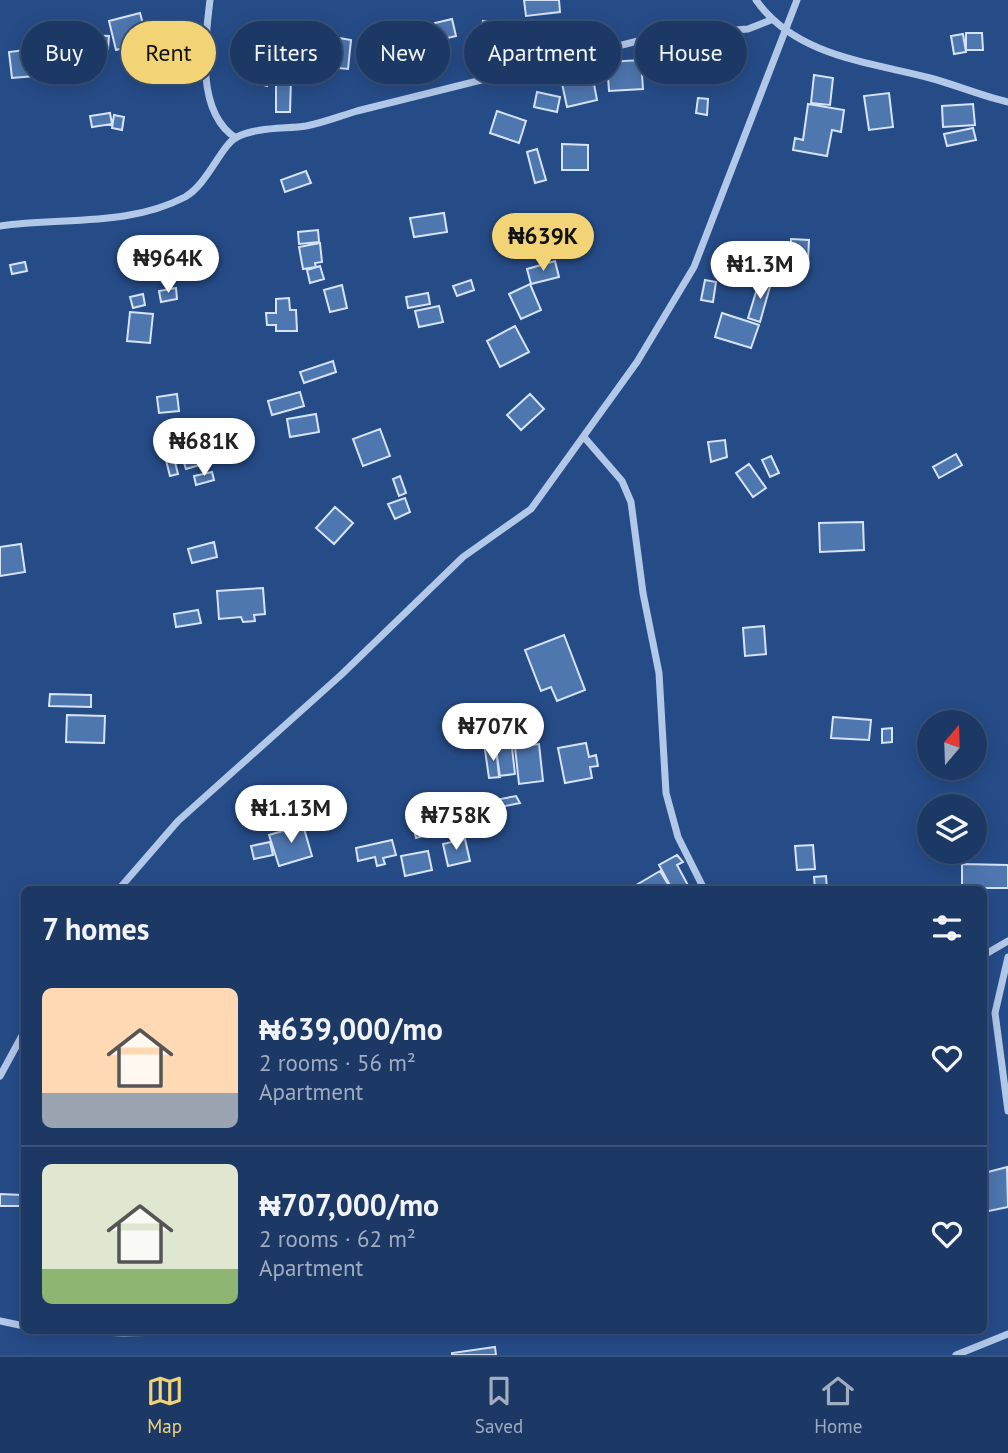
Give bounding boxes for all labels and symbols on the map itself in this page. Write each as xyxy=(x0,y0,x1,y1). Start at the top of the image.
pin: ₦639K xyxy=(494,214,592,273)
pin: ₦964K xyxy=(119,236,217,295)
pin: ₦1.3M xyxy=(711,242,809,301)
pin: ₦681K xyxy=(155,419,253,478)
pin: ₦707K xyxy=(444,704,542,763)
north arrow xyxy=(917,710,987,780)
pin: ₦1.13M xyxy=(234,786,348,845)
pin: ₦758K xyxy=(407,792,505,852)

